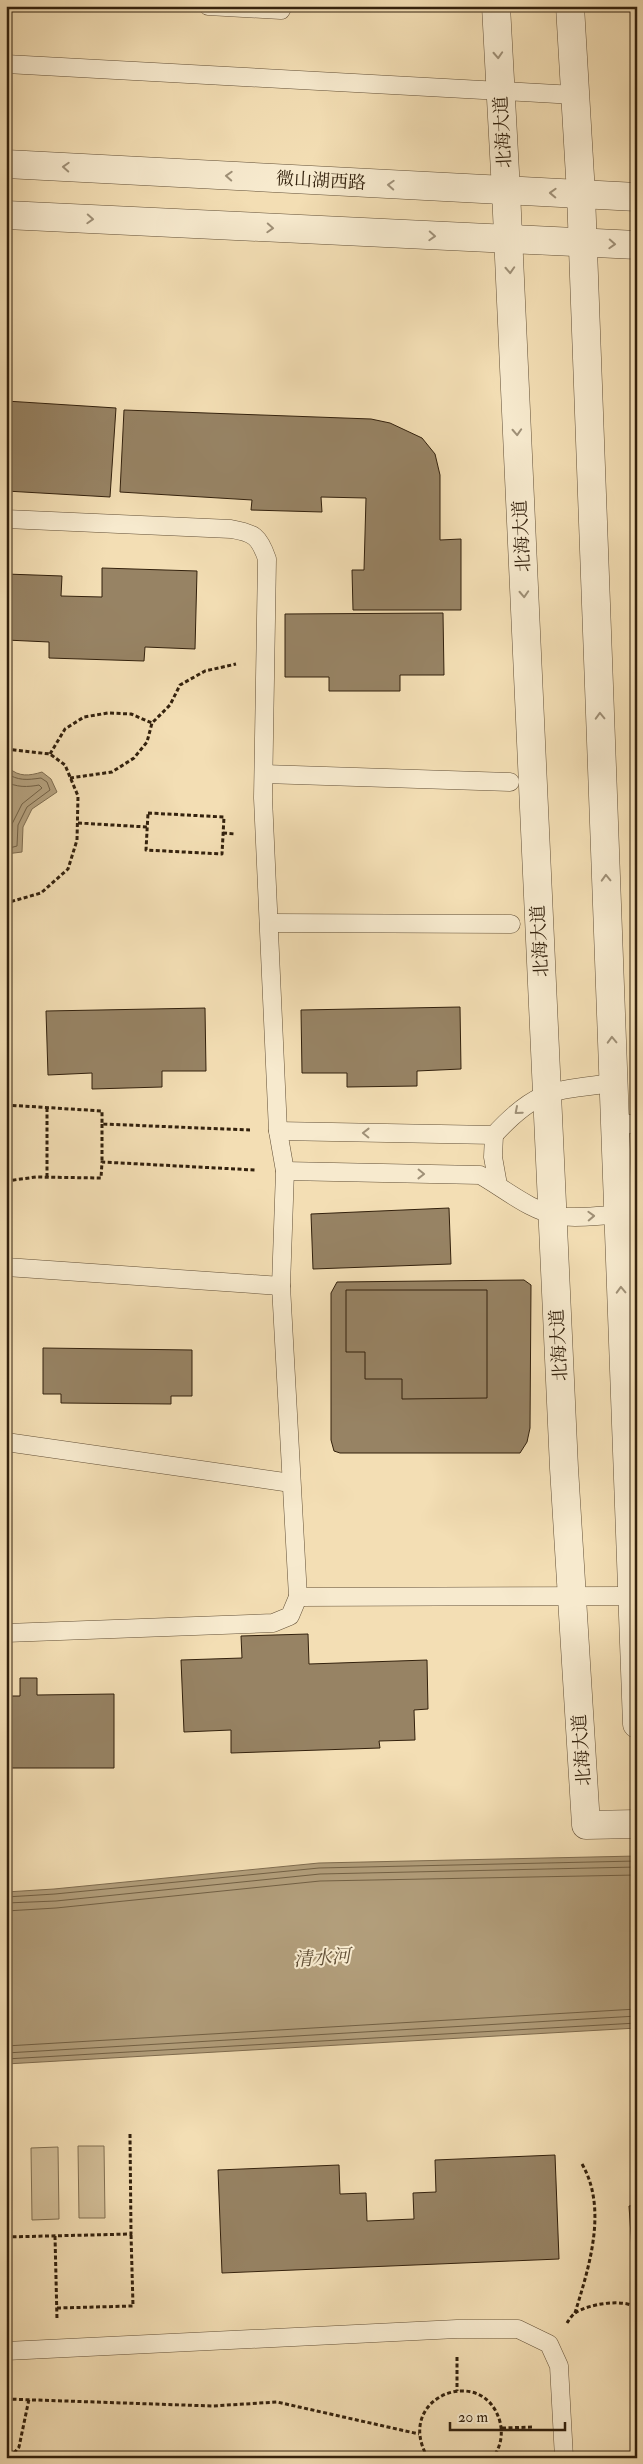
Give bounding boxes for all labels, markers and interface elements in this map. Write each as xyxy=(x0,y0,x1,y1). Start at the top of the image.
one-way arrow xyxy=(493,51,504,59)
street label: 北海大道 xyxy=(490,95,516,169)
one-way arrow xyxy=(62,161,70,172)
street label: 微山湖西路 xyxy=(275,167,367,195)
one-way arrow xyxy=(224,170,232,181)
one-way arrow xyxy=(387,179,395,190)
one-way arrow xyxy=(549,187,557,198)
one-way arrow xyxy=(86,214,94,224)
one-way arrow xyxy=(266,222,274,233)
one-way arrow xyxy=(428,230,436,241)
one-way arrow xyxy=(608,238,616,249)
one-way arrow xyxy=(504,266,515,274)
one-way arrow xyxy=(512,428,522,436)
street label: 北海大道 xyxy=(509,499,535,573)
one-way arrow xyxy=(519,591,530,599)
one-way arrow xyxy=(595,711,605,719)
one-way arrow xyxy=(601,874,611,882)
street label: 北海大道 xyxy=(527,904,553,978)
one-way arrow xyxy=(606,1036,617,1044)
one-way arrow xyxy=(515,1105,524,1114)
one-way arrow xyxy=(362,1128,370,1138)
one-way arrow xyxy=(418,1169,426,1179)
one-way arrow xyxy=(587,1210,595,1221)
one-way arrow xyxy=(616,1286,626,1294)
street label: 北海大道 xyxy=(546,1308,572,1382)
street label: 北海大道 xyxy=(568,1713,596,1787)
water label: 清水河 xyxy=(293,1944,354,1972)
scale bar xyxy=(450,2399,566,2431)
text: 20 m xyxy=(458,2408,488,2427)

